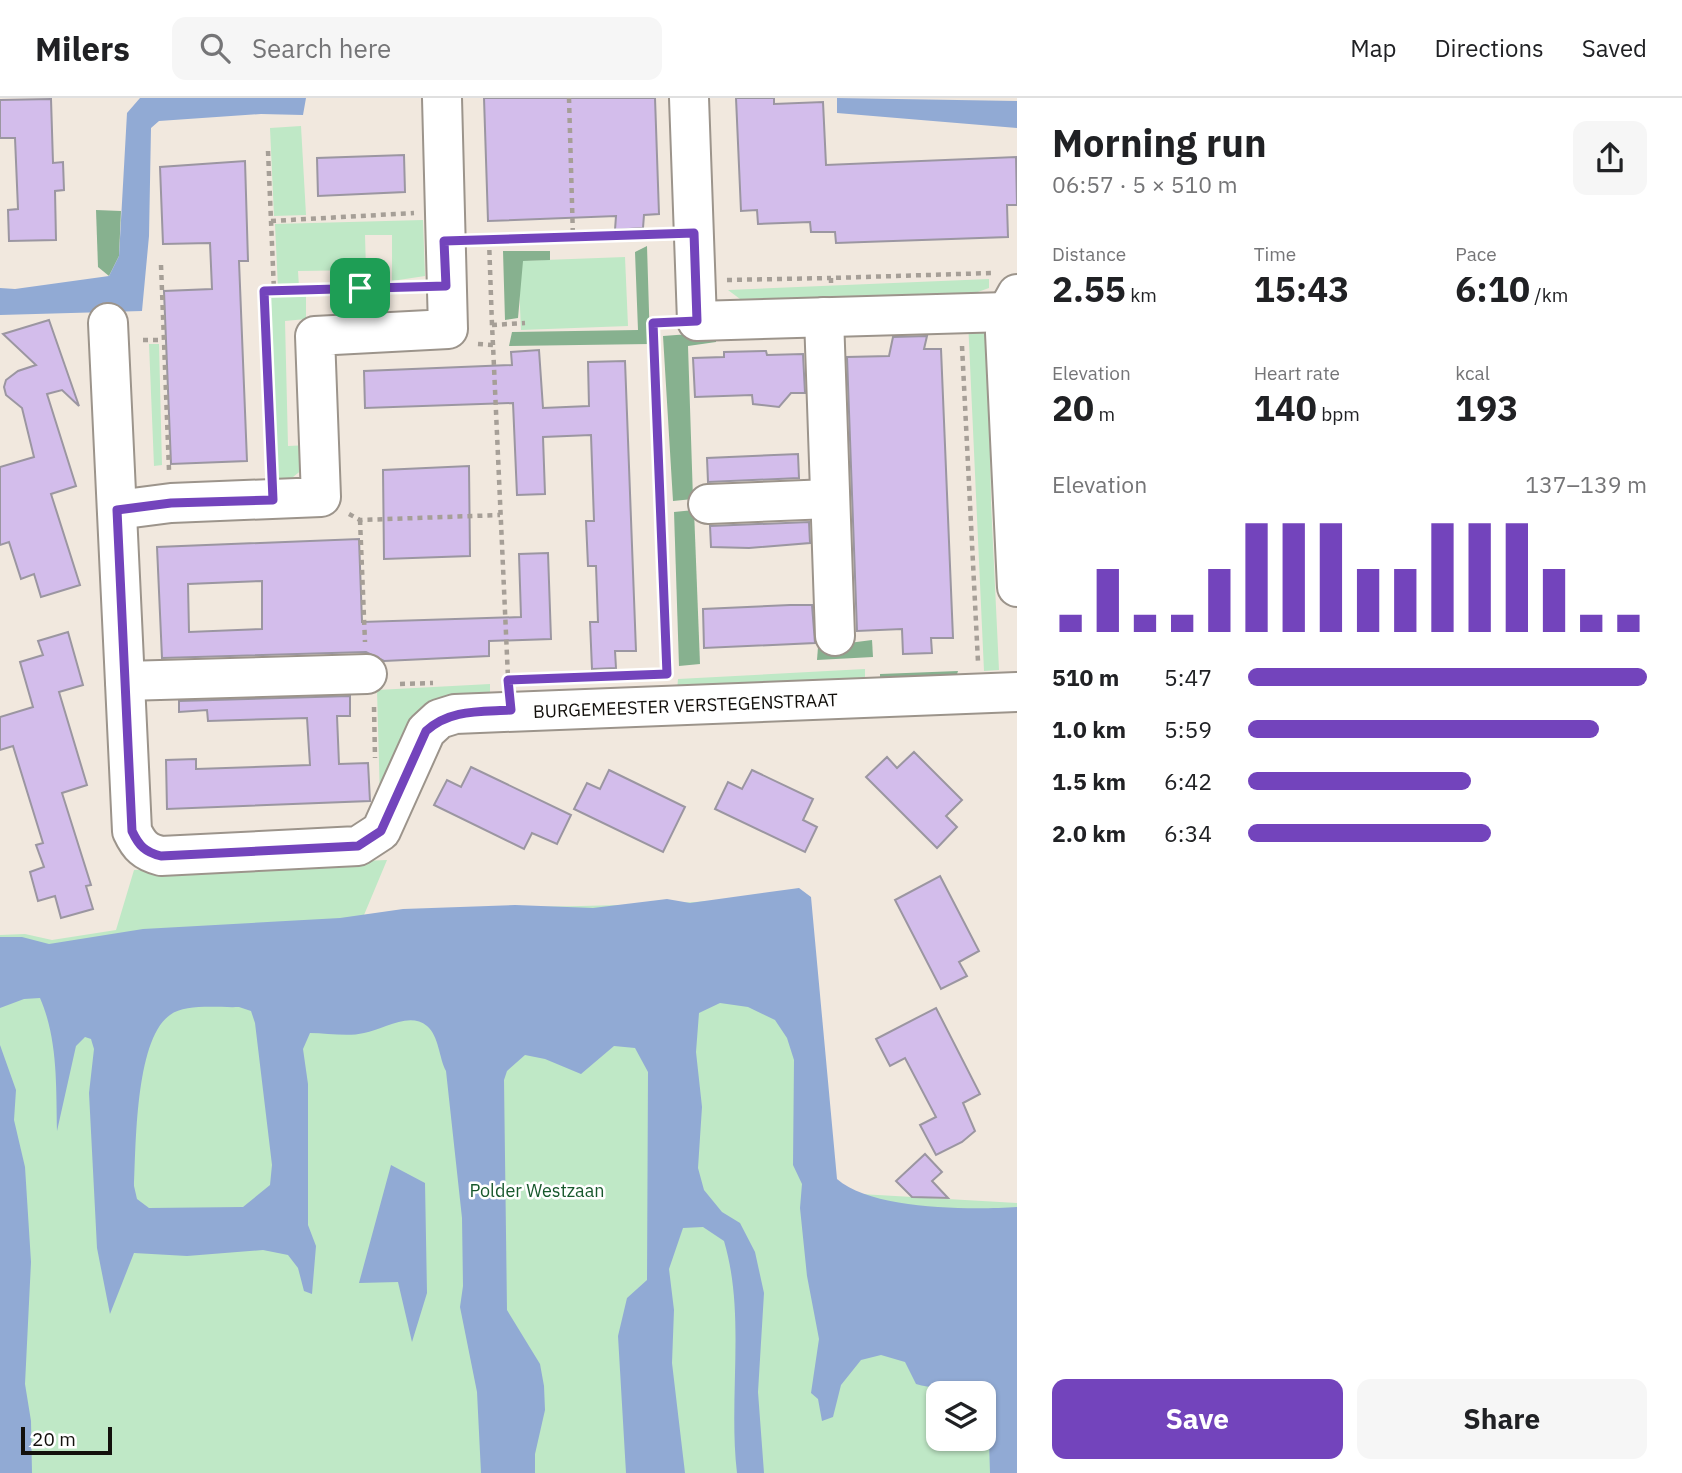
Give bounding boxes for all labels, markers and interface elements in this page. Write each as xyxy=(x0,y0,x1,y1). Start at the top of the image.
search box xyxy=(172,17,662,80)
text: Milers xyxy=(35,27,130,70)
icon: search xyxy=(196,29,234,67)
text: Search here xyxy=(252,31,391,65)
text: Map xyxy=(1350,32,1396,64)
text: Directions xyxy=(1434,32,1544,64)
text: Saved xyxy=(1582,32,1647,64)
text: Morning run xyxy=(1052,118,1267,167)
button: share xyxy=(1573,121,1647,195)
text: 06:57 · 5 × 510 m xyxy=(1052,169,1238,199)
text: Distance xyxy=(1052,242,1126,266)
text: Time xyxy=(1254,242,1296,266)
text: Pace xyxy=(1455,242,1497,266)
pin xyxy=(330,258,390,318)
text: 2.55 xyxy=(1052,266,1126,312)
text: 15:43 xyxy=(1254,266,1349,312)
text: 6:10 xyxy=(1455,266,1530,312)
icon: arrive xyxy=(341,269,379,307)
text: km xyxy=(1126,283,1157,307)
text: /km xyxy=(1530,283,1568,307)
text: Elevation xyxy=(1052,361,1131,385)
text: Heart rate xyxy=(1254,361,1340,385)
text: kcal xyxy=(1455,361,1490,385)
text: 20 xyxy=(1052,385,1094,431)
text: 140 xyxy=(1254,385,1317,431)
text: 193 xyxy=(1455,385,1518,431)
text: m xyxy=(1094,402,1115,426)
text: bpm xyxy=(1317,402,1360,426)
text: Elevation xyxy=(1052,469,1147,499)
text: 137–139 m xyxy=(1525,469,1647,499)
text: 510 m xyxy=(1052,662,1119,692)
text: 5:47 xyxy=(1164,662,1212,692)
street label: BURGEMEESTER VERSTEGENSTRAAT xyxy=(533,688,838,722)
text: 1.0 km xyxy=(1052,714,1126,744)
text: 5:59 xyxy=(1164,714,1212,744)
text: 1.5 km xyxy=(1052,766,1126,796)
text: 6:42 xyxy=(1164,766,1212,796)
text: 2.0 km xyxy=(1052,818,1126,848)
text: 6:34 xyxy=(1164,818,1212,848)
park label: Polder Westzaan xyxy=(469,1179,605,1202)
button: Save xyxy=(1052,1379,1343,1459)
button: Share xyxy=(1357,1379,1647,1459)
map controls xyxy=(926,1381,996,1451)
button: layers xyxy=(926,1381,996,1451)
scale bar xyxy=(21,1424,112,1456)
text: 20 m xyxy=(32,1427,76,1451)

